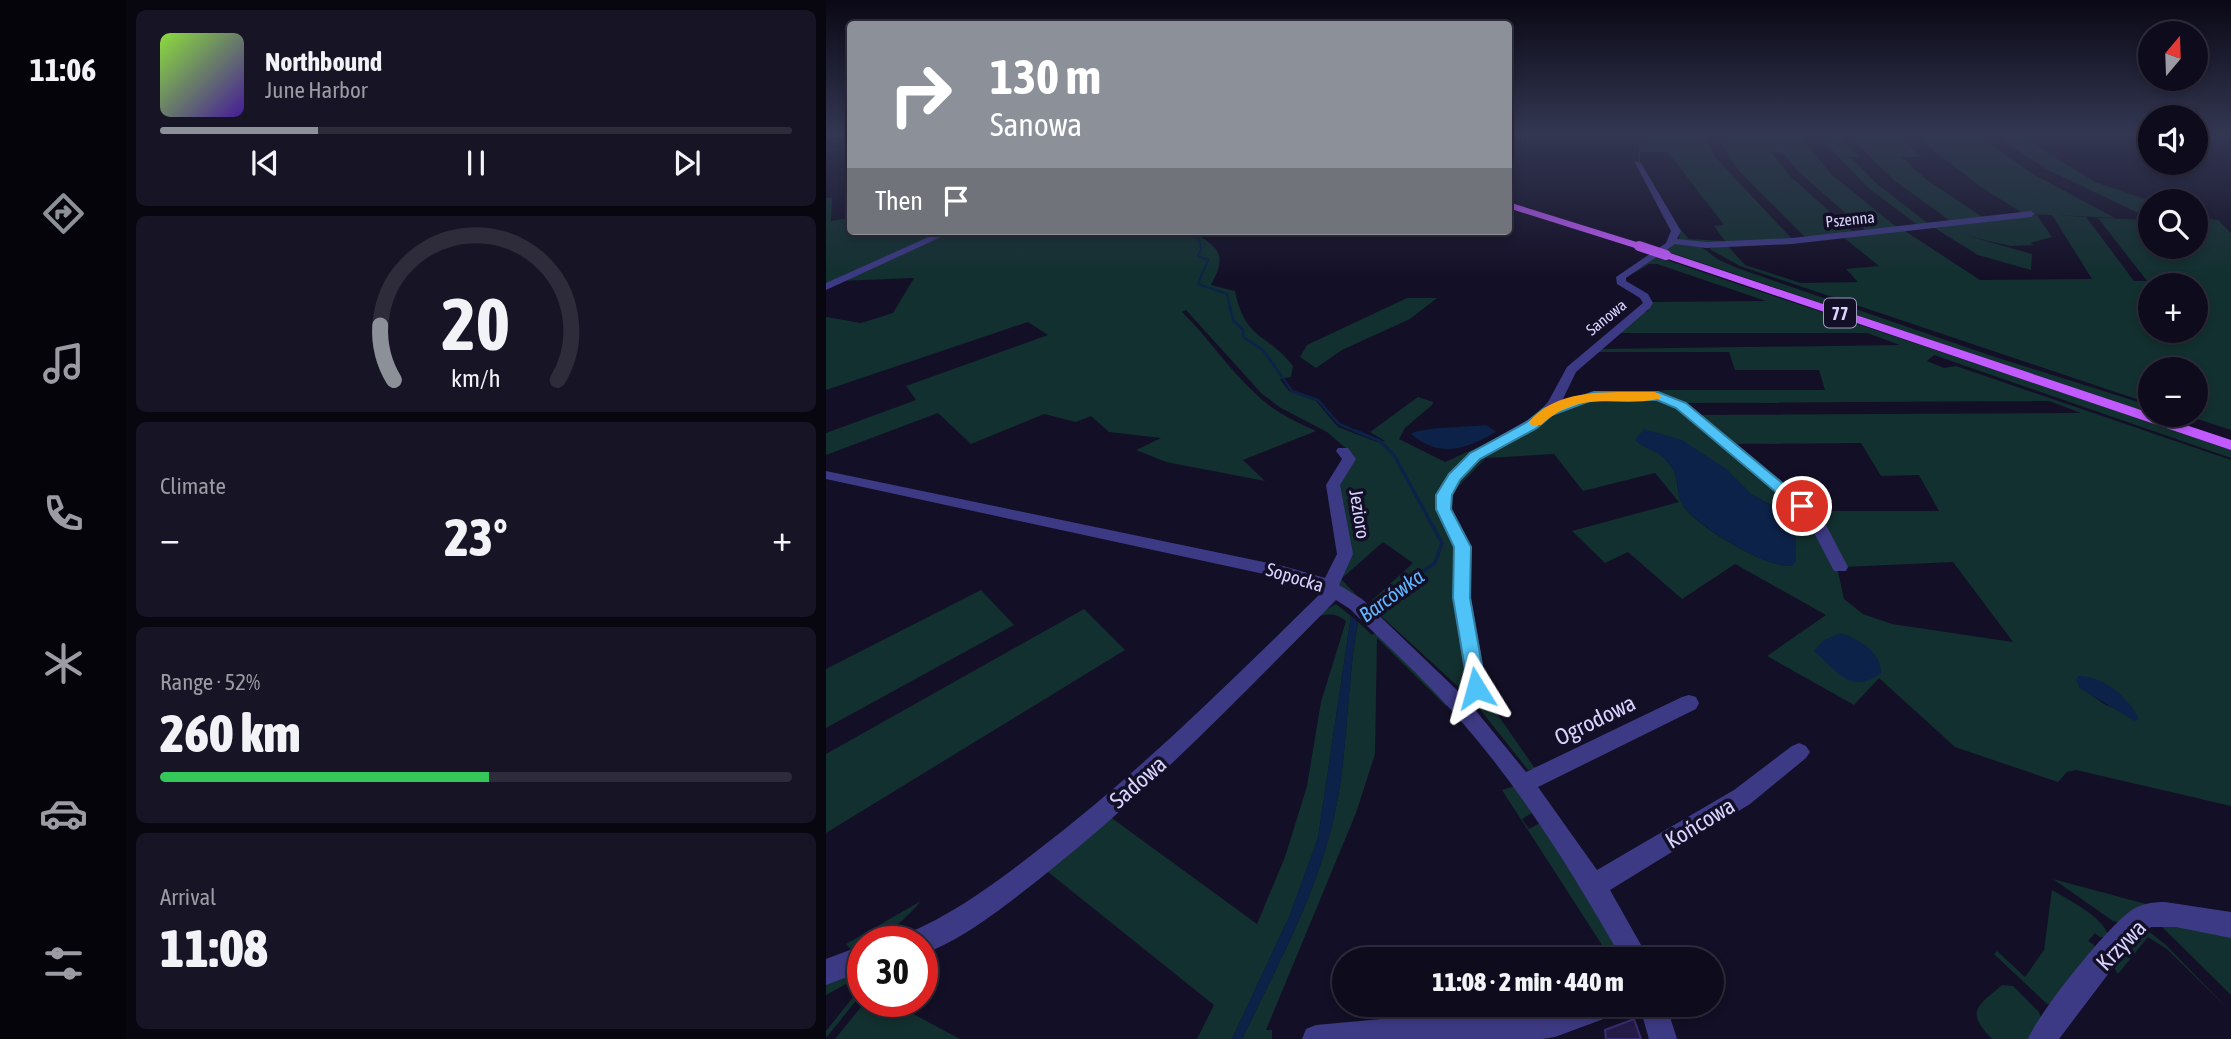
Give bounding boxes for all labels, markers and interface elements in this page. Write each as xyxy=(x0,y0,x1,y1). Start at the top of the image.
north arrow xyxy=(2138,21,2208,91)
map controls xyxy=(2138,21,2208,427)
text: Northbound xyxy=(265,47,382,77)
text: 130 m xyxy=(990,48,1101,104)
icon: right xyxy=(875,49,966,140)
text: 11:06 xyxy=(30,51,96,88)
text: June Harbor xyxy=(265,77,368,103)
button: sound xyxy=(2138,105,2208,175)
text: Sanowa xyxy=(990,106,1082,143)
icon: previous xyxy=(246,144,284,182)
icon: pause xyxy=(457,144,495,182)
icon: next xyxy=(668,144,706,182)
icon: arrive xyxy=(937,182,975,220)
text: Then xyxy=(875,186,923,216)
icon: directions xyxy=(39,189,88,238)
button: search xyxy=(2138,189,2208,259)
street label: Pszenna xyxy=(1825,207,1875,231)
button: + xyxy=(2138,273,2208,343)
text: 20 xyxy=(442,282,510,365)
street label: Sanowa xyxy=(1582,295,1630,339)
road number: 77 xyxy=(1824,298,1856,328)
icon: music xyxy=(39,339,88,388)
button: − xyxy=(2138,357,2208,427)
text: km/h xyxy=(451,363,501,391)
text: Climate xyxy=(160,473,226,499)
pin xyxy=(1772,476,1832,536)
icon: arrive xyxy=(1783,487,1821,525)
street label: Jezioro xyxy=(1345,488,1375,540)
icon: phone xyxy=(39,489,88,538)
text: 23° xyxy=(444,507,508,567)
text: − xyxy=(160,516,180,559)
text: + xyxy=(772,516,792,559)
street label: Sopocka xyxy=(1264,558,1326,596)
water label: Barcówka xyxy=(1354,563,1428,626)
icon: climate xyxy=(39,639,88,688)
position arrow xyxy=(1439,651,1513,725)
text: Range · 52% xyxy=(160,669,260,695)
street label: Ogrodowa xyxy=(1550,689,1640,751)
text: 260 km xyxy=(160,703,301,763)
street label: Sadowa xyxy=(1105,751,1171,813)
icon: car xyxy=(39,789,88,838)
street label: Końcowa xyxy=(1661,792,1739,854)
text: Arrival xyxy=(160,884,216,910)
street label: Krzywa xyxy=(2091,914,2151,976)
text: 11:08 xyxy=(160,918,268,978)
speed limit sign: 30 xyxy=(847,926,938,1017)
icon: filters xyxy=(39,939,88,988)
text: 11:08 · 2 min · 440 m xyxy=(1432,967,1624,997)

